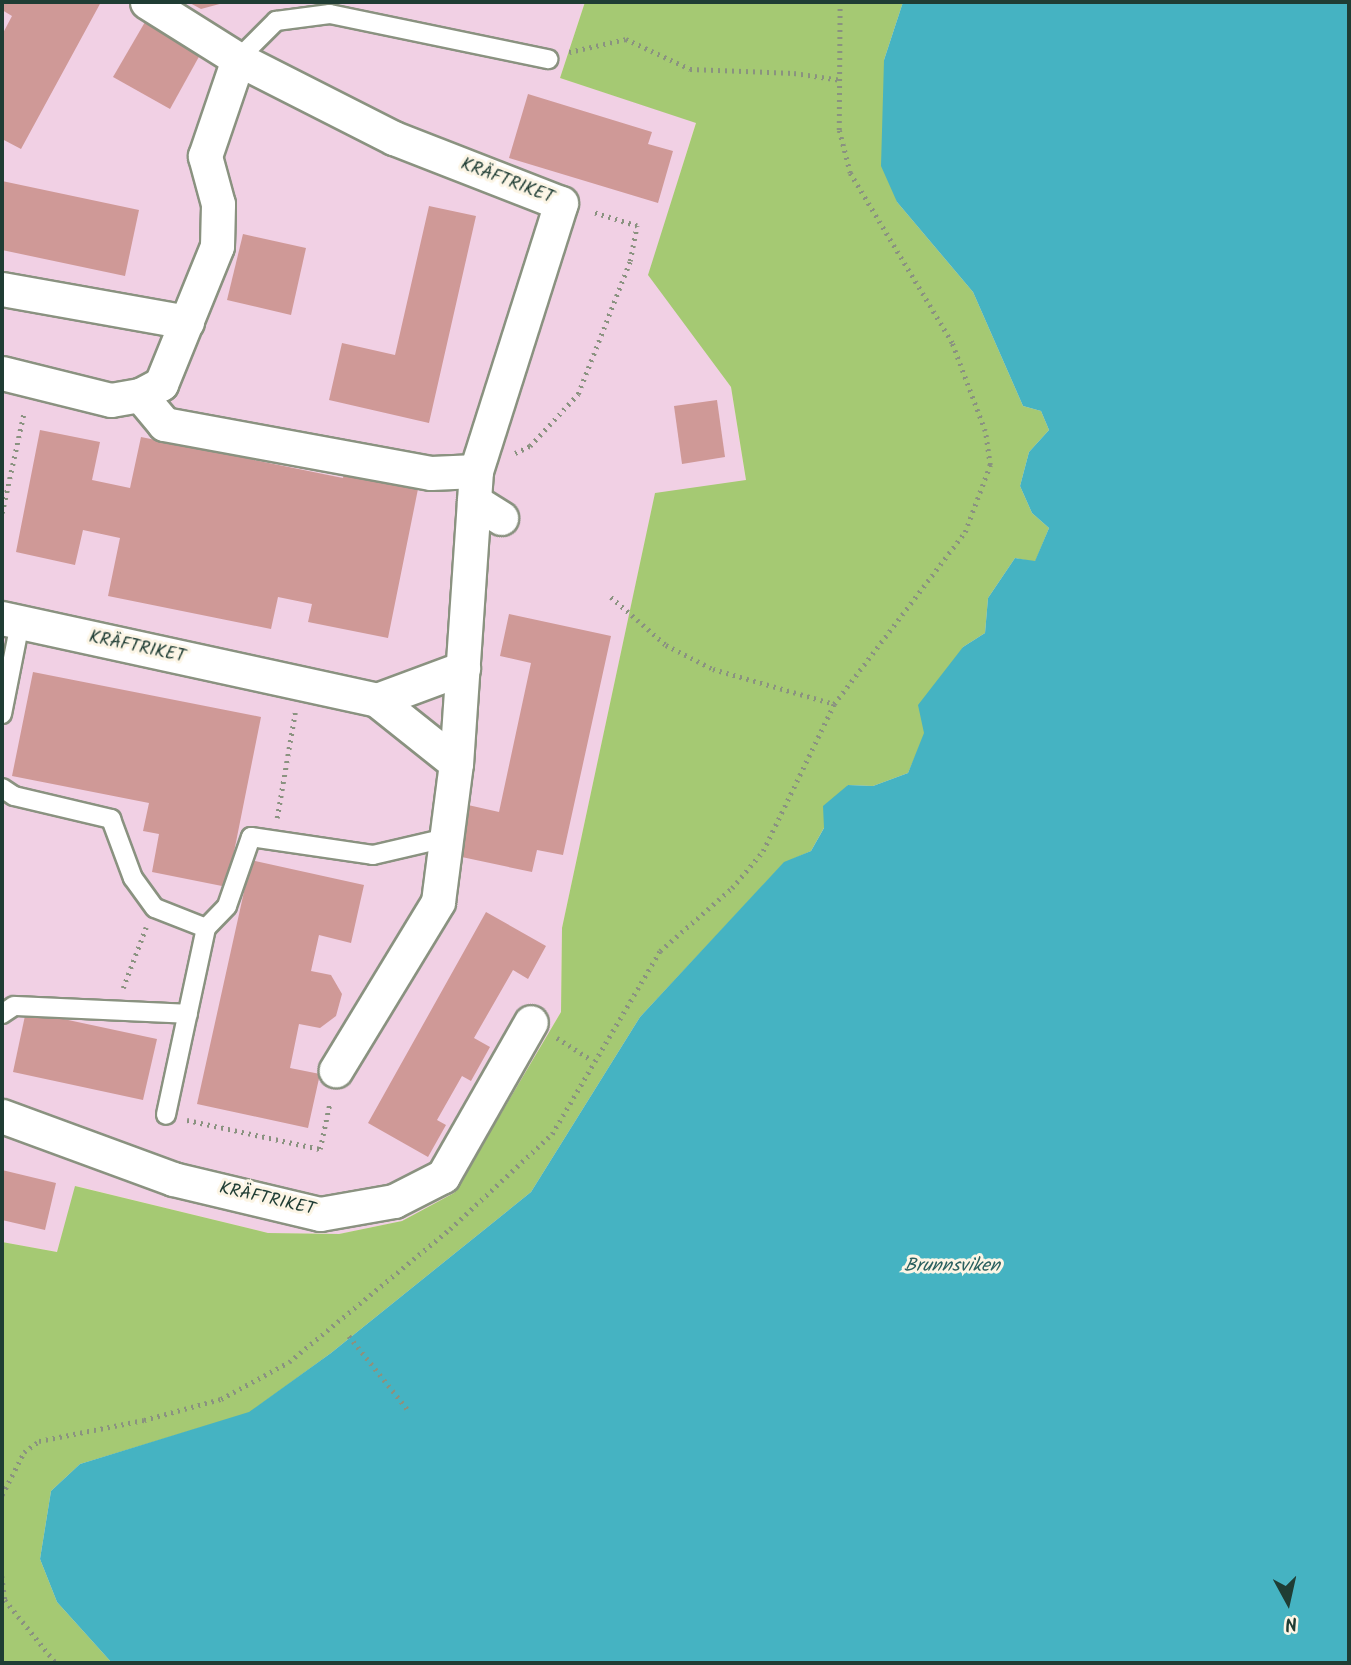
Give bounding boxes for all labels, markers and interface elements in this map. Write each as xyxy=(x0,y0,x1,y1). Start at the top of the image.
street label: KRÄFTRIKET xyxy=(457,154,557,210)
street label: KRÄFTRIKET xyxy=(87,627,187,669)
street label: KRÄFTRIKET xyxy=(217,1178,317,1222)
water label: Brunnsviken xyxy=(904,1256,1000,1278)
north arrow xyxy=(1253,1567,1323,1637)
text: N xyxy=(1283,1607,1299,1638)

